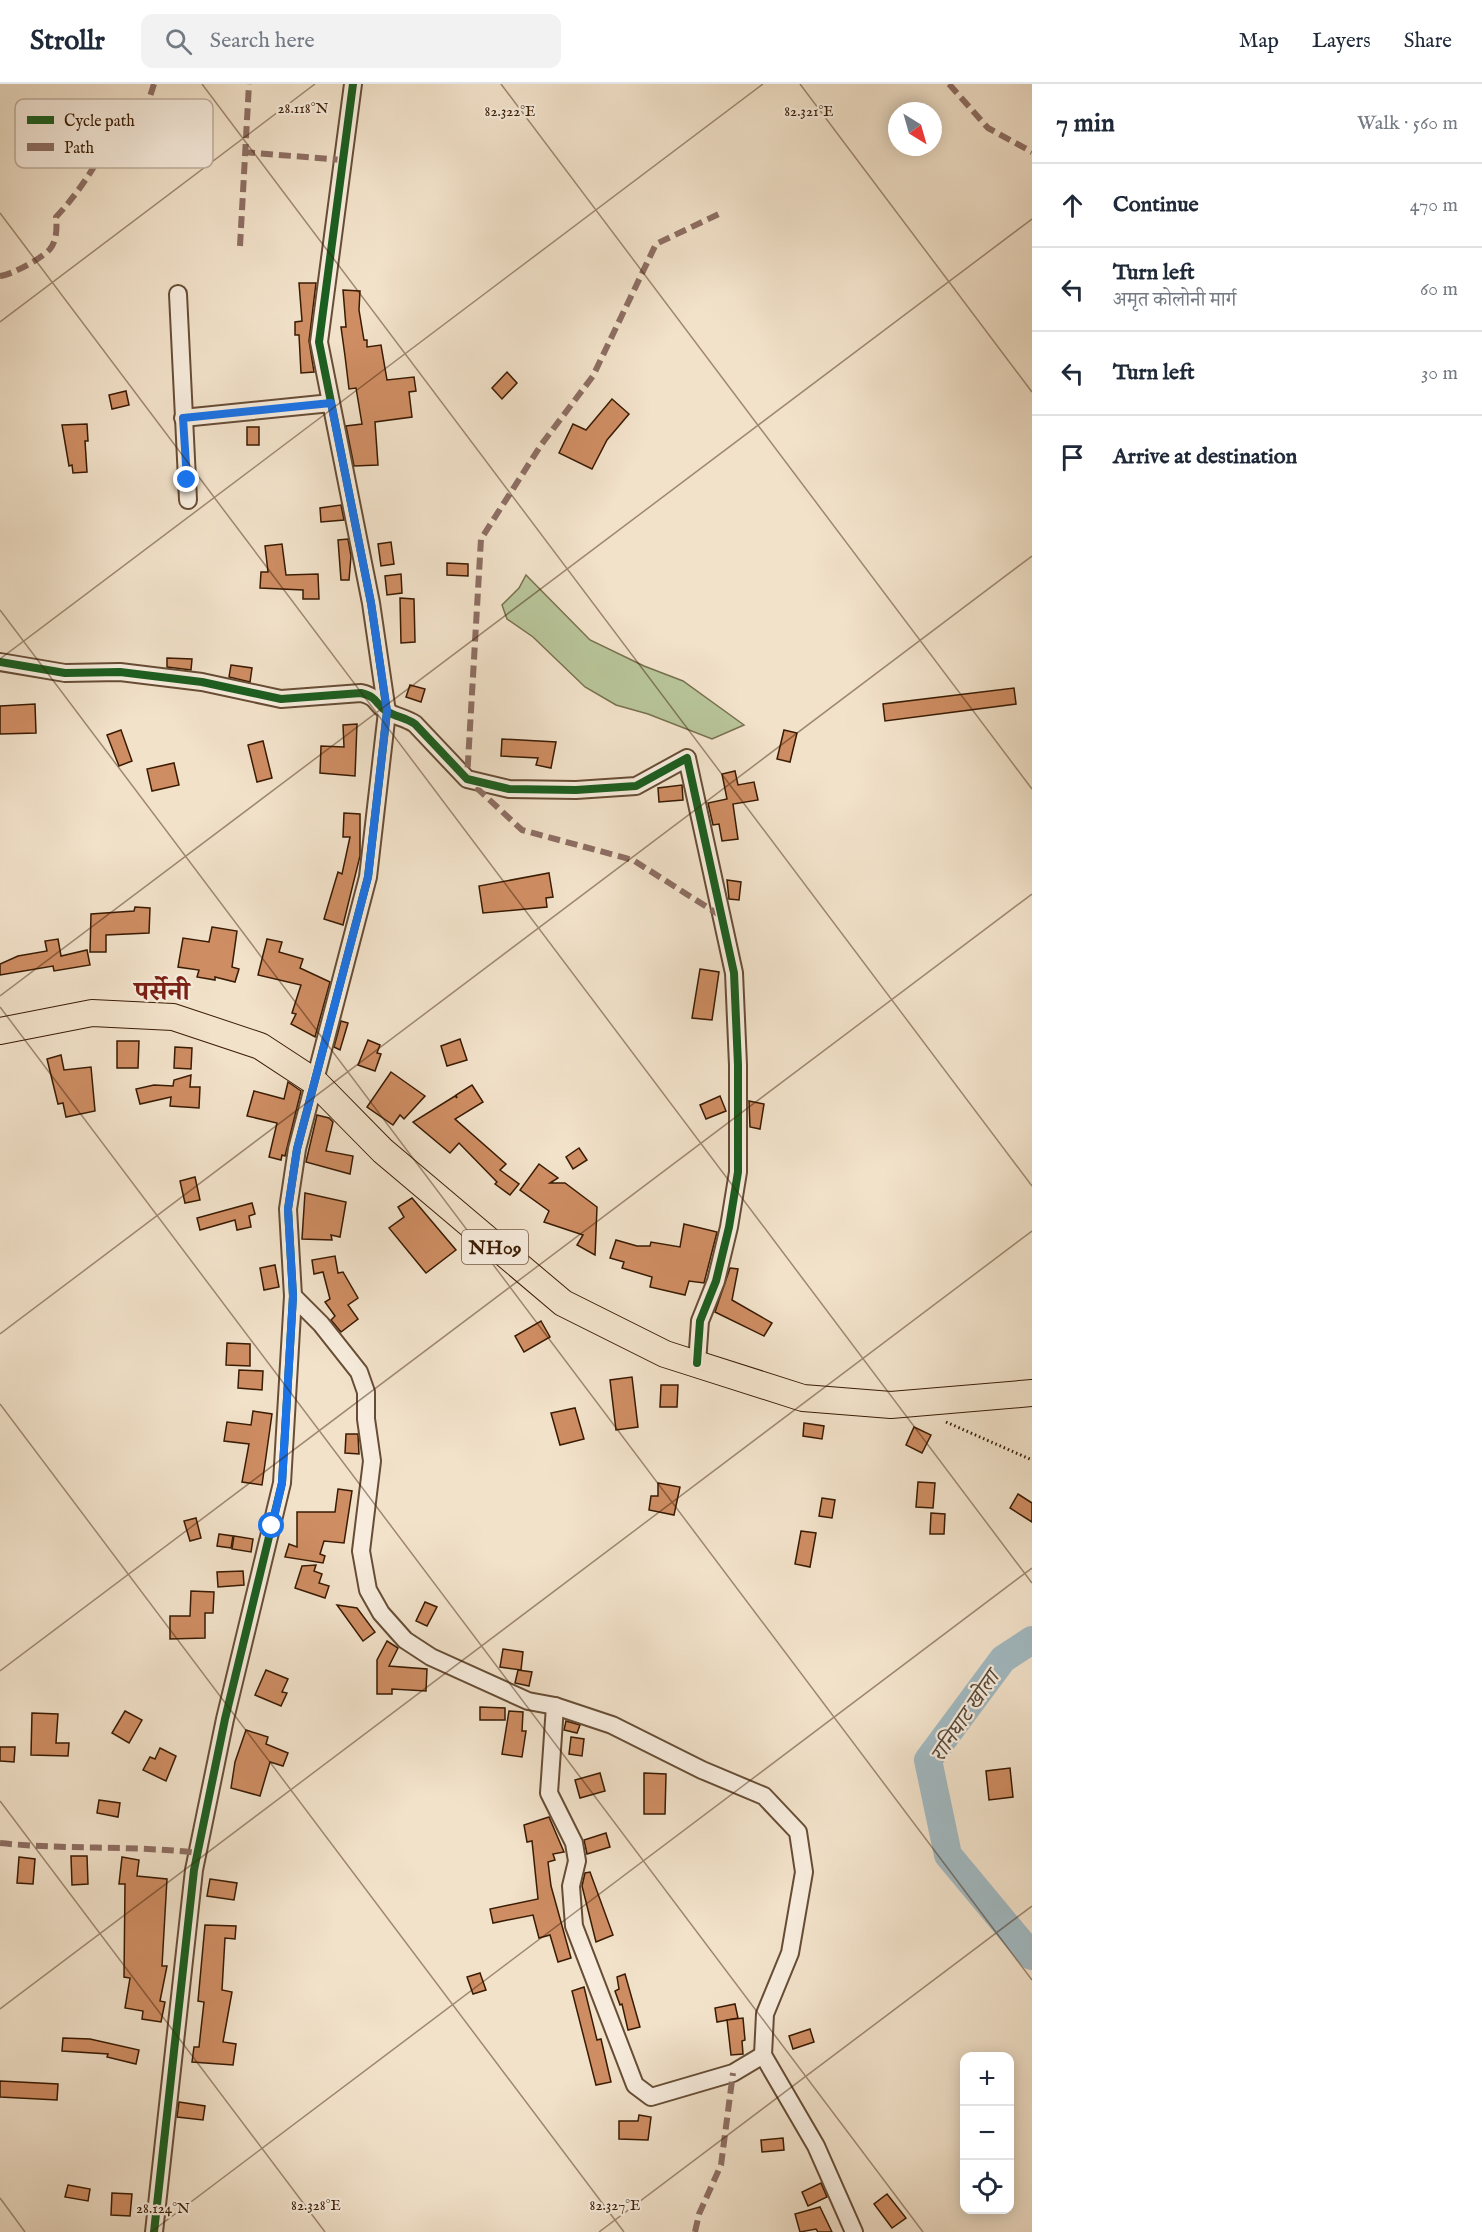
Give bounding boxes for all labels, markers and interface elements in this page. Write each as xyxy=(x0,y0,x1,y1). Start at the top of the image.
search box xyxy=(141,14,561,68)
text: Strollr xyxy=(30,24,105,59)
icon: search xyxy=(162,25,195,58)
text: Search here xyxy=(210,27,315,55)
text: Map xyxy=(1239,28,1279,55)
text: Layers xyxy=(1312,28,1371,55)
text: Share xyxy=(1404,28,1452,55)
legend xyxy=(15,99,213,168)
text: 28.118°N xyxy=(278,99,328,118)
text: 82.322°E xyxy=(485,102,535,121)
text: 82.321°E xyxy=(784,102,834,121)
north arrow xyxy=(888,102,942,156)
text: 7 min xyxy=(1056,107,1115,140)
text: Walk · 560 m xyxy=(1357,111,1458,136)
text: Cycle path xyxy=(64,112,135,132)
text: Path xyxy=(64,139,95,159)
icon: ahead xyxy=(1056,189,1089,222)
text: Continue xyxy=(1113,191,1199,219)
text: 470 m xyxy=(1410,193,1458,218)
text: Turn left xyxy=(1113,259,1195,287)
icon: left xyxy=(1056,273,1089,306)
text: 60 m xyxy=(1420,277,1458,302)
text: अमृत कोलोनी मार्ग xyxy=(1113,288,1236,313)
icon: left xyxy=(1056,357,1089,390)
text: Turn left xyxy=(1113,359,1195,387)
text: 30 m xyxy=(1421,361,1458,386)
icon: arrive xyxy=(1056,441,1089,474)
text: Arrive at destination xyxy=(1113,443,1297,471)
route end xyxy=(173,466,199,492)
district label: पर्सेनी xyxy=(132,975,191,1010)
road number: NH09 xyxy=(462,1230,528,1264)
route start xyxy=(258,1512,284,1538)
water label: रानिघाट खोला xyxy=(925,1662,1009,1768)
map controls xyxy=(960,2052,1014,2214)
button: + xyxy=(960,2052,1014,2106)
button: − xyxy=(960,2106,1014,2160)
button: locate xyxy=(960,2160,1014,2214)
text: 82.328°E xyxy=(291,2196,341,2215)
text: 82.327°E xyxy=(590,2196,640,2215)
text: 28.124°N xyxy=(136,2199,190,2218)

